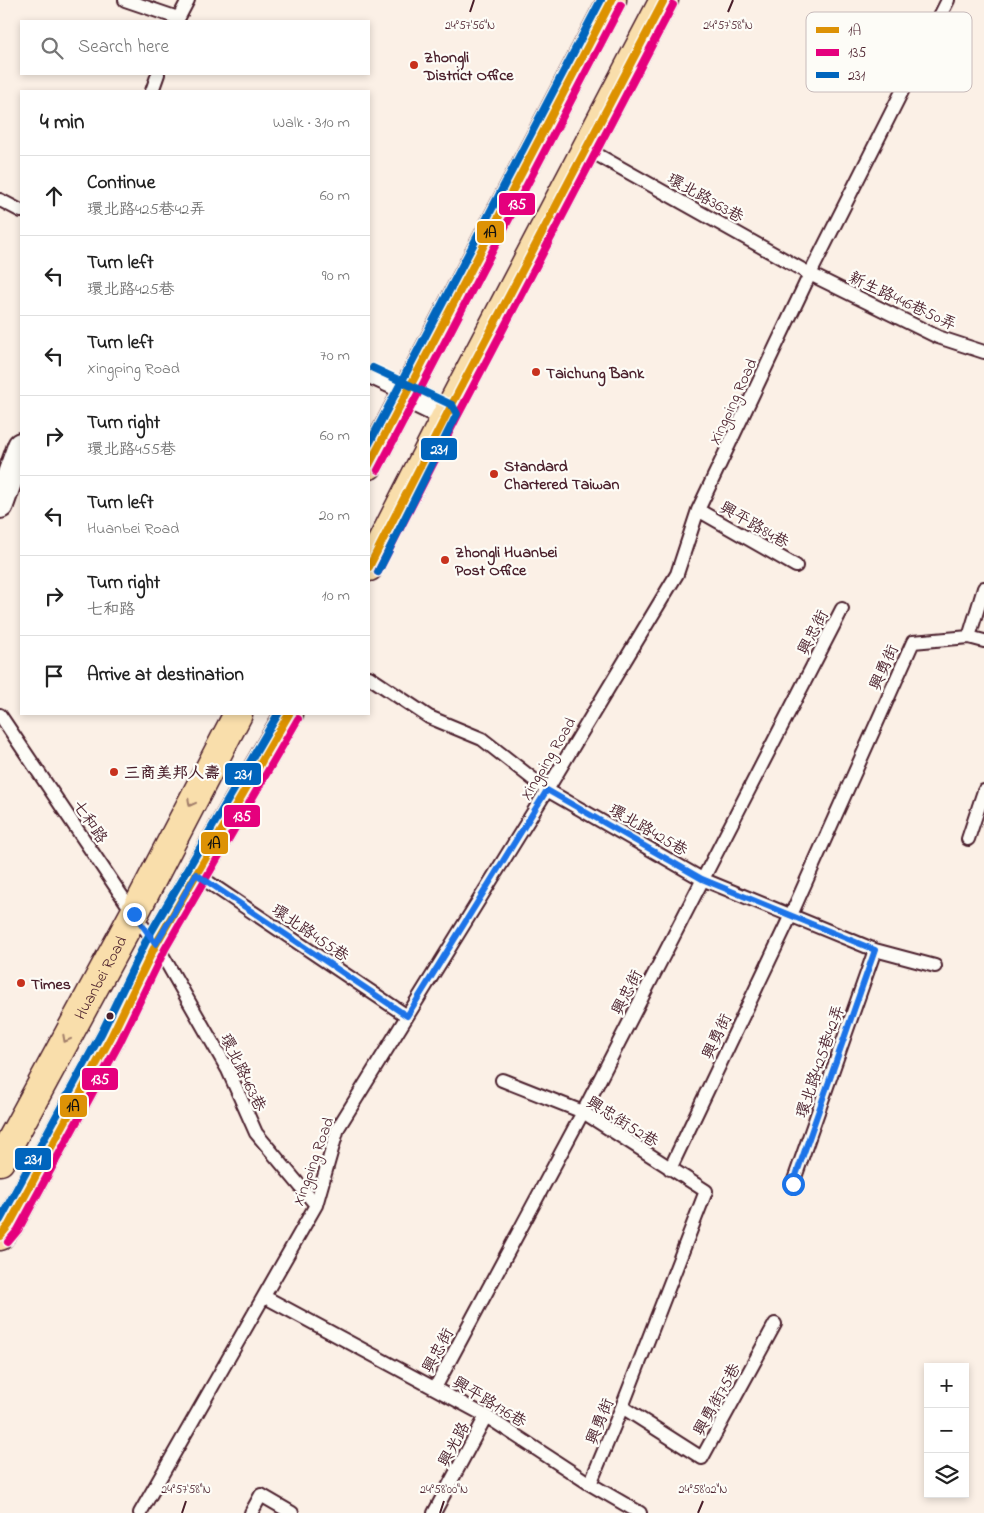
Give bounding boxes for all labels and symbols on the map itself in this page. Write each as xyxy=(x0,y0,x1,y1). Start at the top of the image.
legend xyxy=(806,12,972,92)
text: 24°57'56"N xyxy=(445,17,495,35)
text: 24°57'58"N xyxy=(703,17,753,35)
text: 1A xyxy=(848,21,861,42)
text: 135 xyxy=(848,43,866,64)
place label: Zhongli District Office xyxy=(423,46,514,88)
marker: Zhongli District Office xyxy=(408,59,420,71)
text: 231 xyxy=(848,66,866,87)
street label: 環北路363巷 xyxy=(662,168,748,230)
line badge: 135 xyxy=(498,192,536,216)
text: 135 xyxy=(508,195,526,216)
line badge: 1A xyxy=(476,220,505,244)
text: 1A xyxy=(483,223,497,244)
street label: 新生路446巷50弄 xyxy=(844,266,960,337)
street label: Xingping Road xyxy=(703,355,764,449)
place label: Taichung Bank xyxy=(546,362,645,387)
marker: Taichung Bank xyxy=(530,366,542,378)
line badge: 231 xyxy=(420,437,458,461)
text: 231 xyxy=(429,440,448,461)
place label: Standard Chartered Taiwan xyxy=(504,455,619,497)
marker: Standard Chartered Taiwan xyxy=(488,468,500,480)
street label: 興平路84巷 xyxy=(715,496,793,555)
place label: Zhongli Huanbei Post Office xyxy=(455,541,558,583)
marker: Zhongli Huanbei Post Office xyxy=(439,554,451,566)
street label: 興忠街 xyxy=(792,606,835,660)
street label: 興勇街 xyxy=(864,641,906,695)
street label: Xingping Road xyxy=(515,713,583,805)
place label: 三商美邦人壽 xyxy=(124,762,220,786)
line badge: 231 xyxy=(224,762,262,786)
text: 231 xyxy=(233,765,252,786)
marker: 三商美邦人壽 xyxy=(108,766,120,778)
street label: 七和路 xyxy=(66,796,113,849)
one-way arrow xyxy=(188,798,198,807)
street label: 環北路425巷 xyxy=(604,798,692,863)
line badge: 135 xyxy=(223,804,261,828)
text: 135 xyxy=(233,807,251,828)
line badge: 1A xyxy=(200,831,229,855)
text: 1A xyxy=(207,834,221,855)
street label: 環北路455巷 xyxy=(266,899,353,968)
route end xyxy=(123,903,146,926)
street label: Huanbei Road xyxy=(69,932,134,1025)
street label: 興忠街 xyxy=(606,966,649,1020)
place label: Times xyxy=(31,973,71,997)
marker: Times xyxy=(15,977,27,989)
street label: 環北路425巷42弄 xyxy=(790,1002,851,1121)
street label: 興勇街 xyxy=(697,1010,739,1064)
unlabelled marker xyxy=(105,1011,115,1021)
street label: 環北路463巷 xyxy=(213,1030,271,1116)
one-way arrow xyxy=(62,1034,72,1043)
line badge: 135 xyxy=(81,1067,119,1091)
text: 135 xyxy=(91,1070,109,1091)
street label: 興忠街52巷 xyxy=(581,1091,663,1154)
line badge: 1A xyxy=(59,1094,88,1118)
text: 1A xyxy=(66,1097,80,1118)
street label: Xingping Road xyxy=(287,1114,341,1209)
line badge: 231 xyxy=(14,1147,52,1171)
text: 231 xyxy=(23,1150,42,1171)
route start xyxy=(782,1173,805,1196)
street label: 興忠街 xyxy=(417,1324,461,1378)
street label: 興勇街75巷 xyxy=(688,1359,748,1441)
street label: 興平路176巷 xyxy=(447,1371,531,1434)
street label: 興勇街 xyxy=(581,1395,621,1449)
street label: 興光路 xyxy=(433,1418,477,1472)
text: 24°57'58"N xyxy=(161,1481,211,1499)
text: 24°58'00"N xyxy=(420,1481,468,1499)
text: 24°58'02"N xyxy=(679,1481,727,1499)

